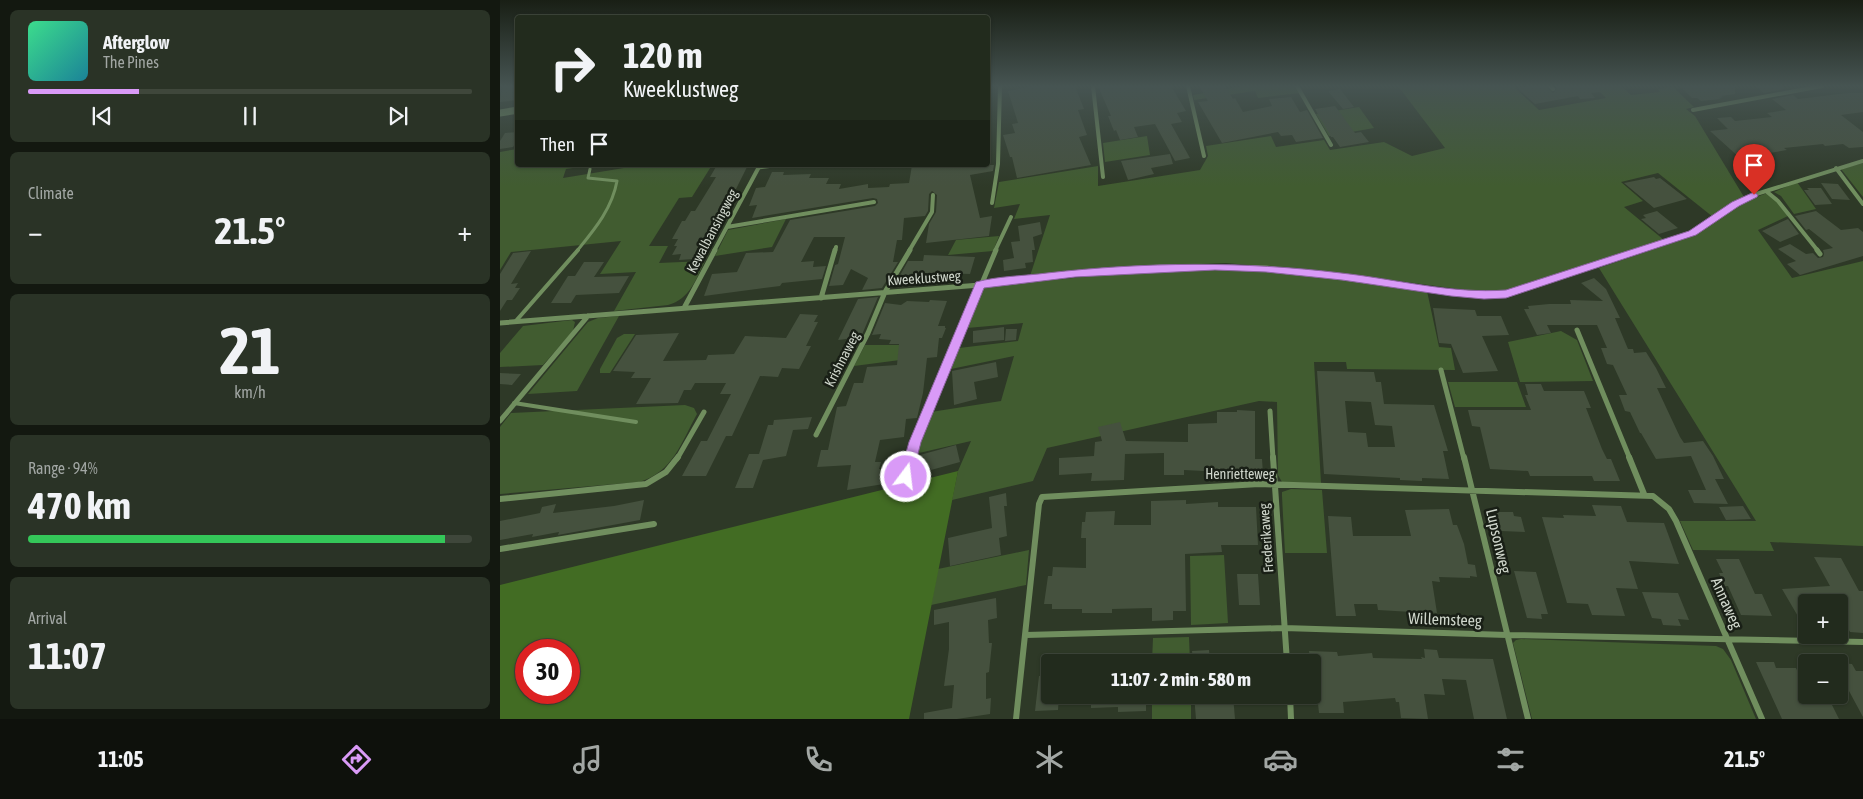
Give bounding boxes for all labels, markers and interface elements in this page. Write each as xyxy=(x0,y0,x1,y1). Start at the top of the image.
text: Afterglow xyxy=(103,31,170,53)
icon: right xyxy=(540,35,605,100)
text: 120 m xyxy=(623,35,702,75)
text: The Pines xyxy=(103,53,159,71)
text: Kweeklustweg xyxy=(623,76,739,102)
icon: previous xyxy=(88,102,116,130)
icon: pause xyxy=(236,102,264,130)
icon: next xyxy=(384,102,412,130)
icon: arrive xyxy=(585,130,613,158)
text: Then xyxy=(540,133,575,155)
pin xyxy=(1733,144,1775,195)
icon: arrive xyxy=(1740,151,1768,179)
text: Climate xyxy=(28,184,74,202)
street label: Kewalbansingweg xyxy=(683,186,741,276)
text: 21.5° xyxy=(215,209,285,252)
text: − xyxy=(28,215,43,247)
text: + xyxy=(457,215,472,247)
street label: Kweeklustweg xyxy=(887,267,961,289)
text: 21 xyxy=(219,313,281,388)
street label: Krishnaweg xyxy=(821,329,863,389)
text: km/h xyxy=(234,383,266,401)
position arrow xyxy=(879,450,931,502)
text: Range · 94% xyxy=(28,459,98,477)
street label: Henrietteweg xyxy=(1205,466,1275,482)
text: 470 km xyxy=(28,484,131,527)
street label: Frederikaweg xyxy=(1256,503,1276,573)
street label: Lupsonweg xyxy=(1482,507,1515,576)
street label: Annaweg xyxy=(1707,575,1746,632)
map controls xyxy=(1798,594,1848,704)
button: + xyxy=(1798,594,1848,644)
text: Arrival xyxy=(28,609,67,627)
street label: Willemsteeg xyxy=(1408,609,1482,630)
text: 11:07 xyxy=(28,634,107,677)
speed limit sign: 30 xyxy=(515,639,580,704)
button: − xyxy=(1798,654,1848,704)
text: 11:07 · 2 min · 580 m xyxy=(1111,668,1251,690)
icon: directions xyxy=(339,742,374,777)
icon: music xyxy=(570,742,605,777)
icon: phone xyxy=(801,742,836,777)
icon: climate xyxy=(1032,742,1067,777)
icon: car xyxy=(1263,742,1298,777)
icon: filters xyxy=(1493,742,1528,777)
text: 11:05 xyxy=(98,746,144,772)
text: 21.5° xyxy=(1724,746,1765,772)

